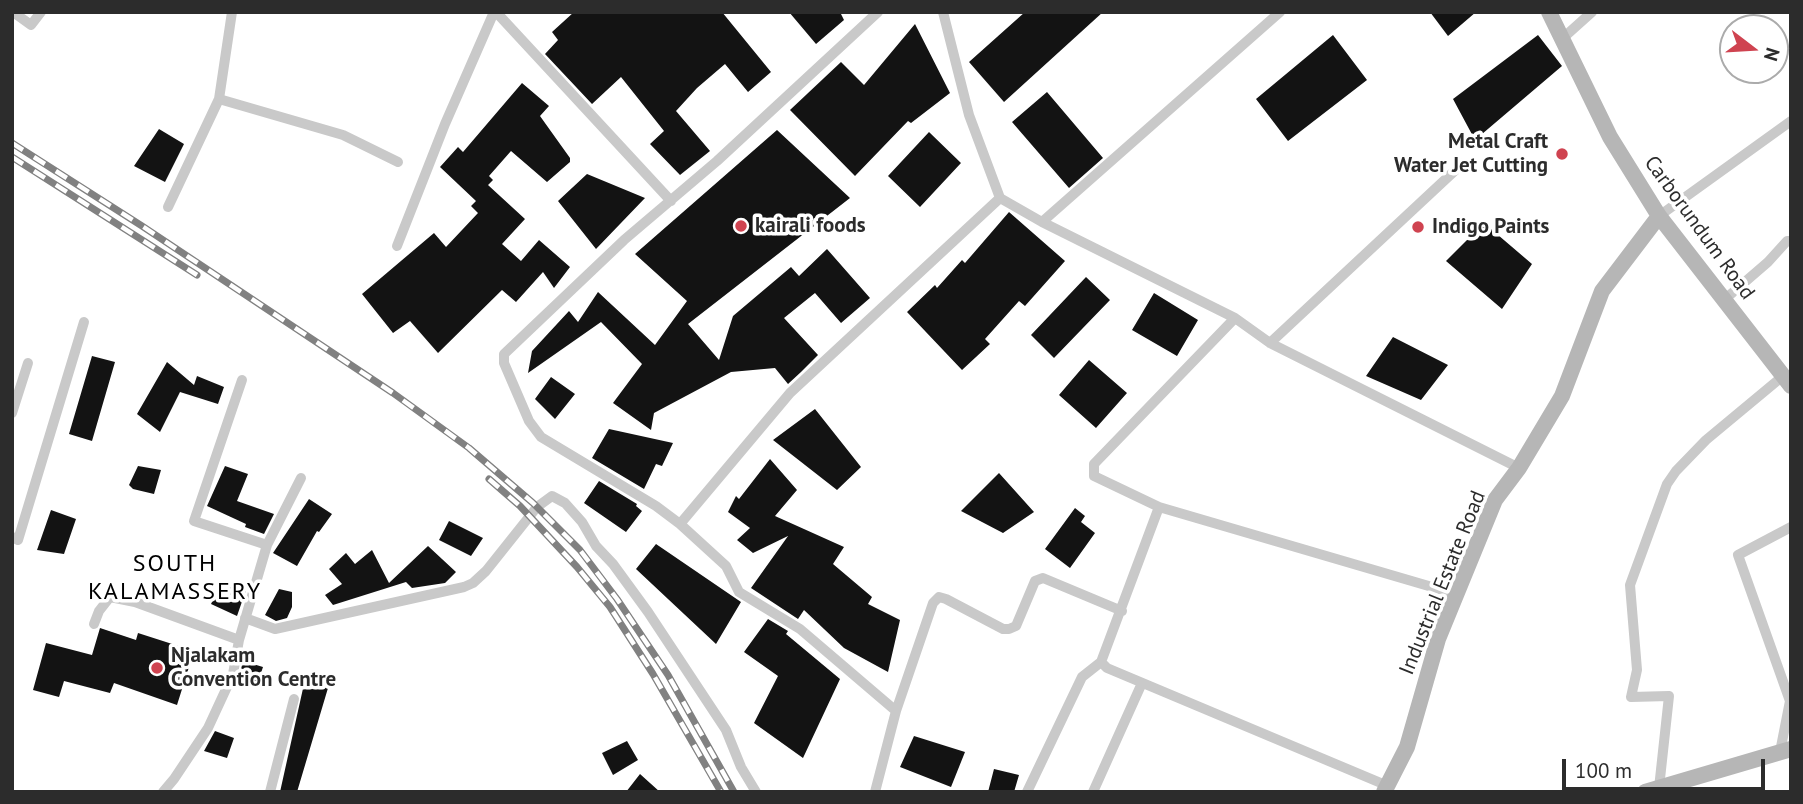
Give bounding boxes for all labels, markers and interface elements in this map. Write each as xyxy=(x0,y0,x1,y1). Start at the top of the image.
north arrow xyxy=(1719,14,1789,84)
text: N xyxy=(1759,45,1785,64)
place label: Metal Craft Water Jet Cutting xyxy=(1394,129,1548,179)
marker: Metal Craft Water Jet Cutting xyxy=(1554,146,1570,162)
street label: Carborundum Road xyxy=(1638,151,1760,305)
place label: kairali foods xyxy=(755,213,866,239)
place label: Indigo Paints xyxy=(1432,214,1549,240)
marker: kairali foods xyxy=(733,218,749,234)
marker: Indigo Paints xyxy=(1410,219,1426,235)
street label: Industrial Estate Road xyxy=(1395,487,1491,679)
district label: SOUTH KALAMASSERY xyxy=(89,550,261,606)
place label: Njalakam Convention Centre xyxy=(171,643,336,693)
marker: Njalakam Convention Centre xyxy=(149,660,165,676)
scale bar xyxy=(1565,744,1768,788)
text: 100 m xyxy=(1575,757,1632,784)

